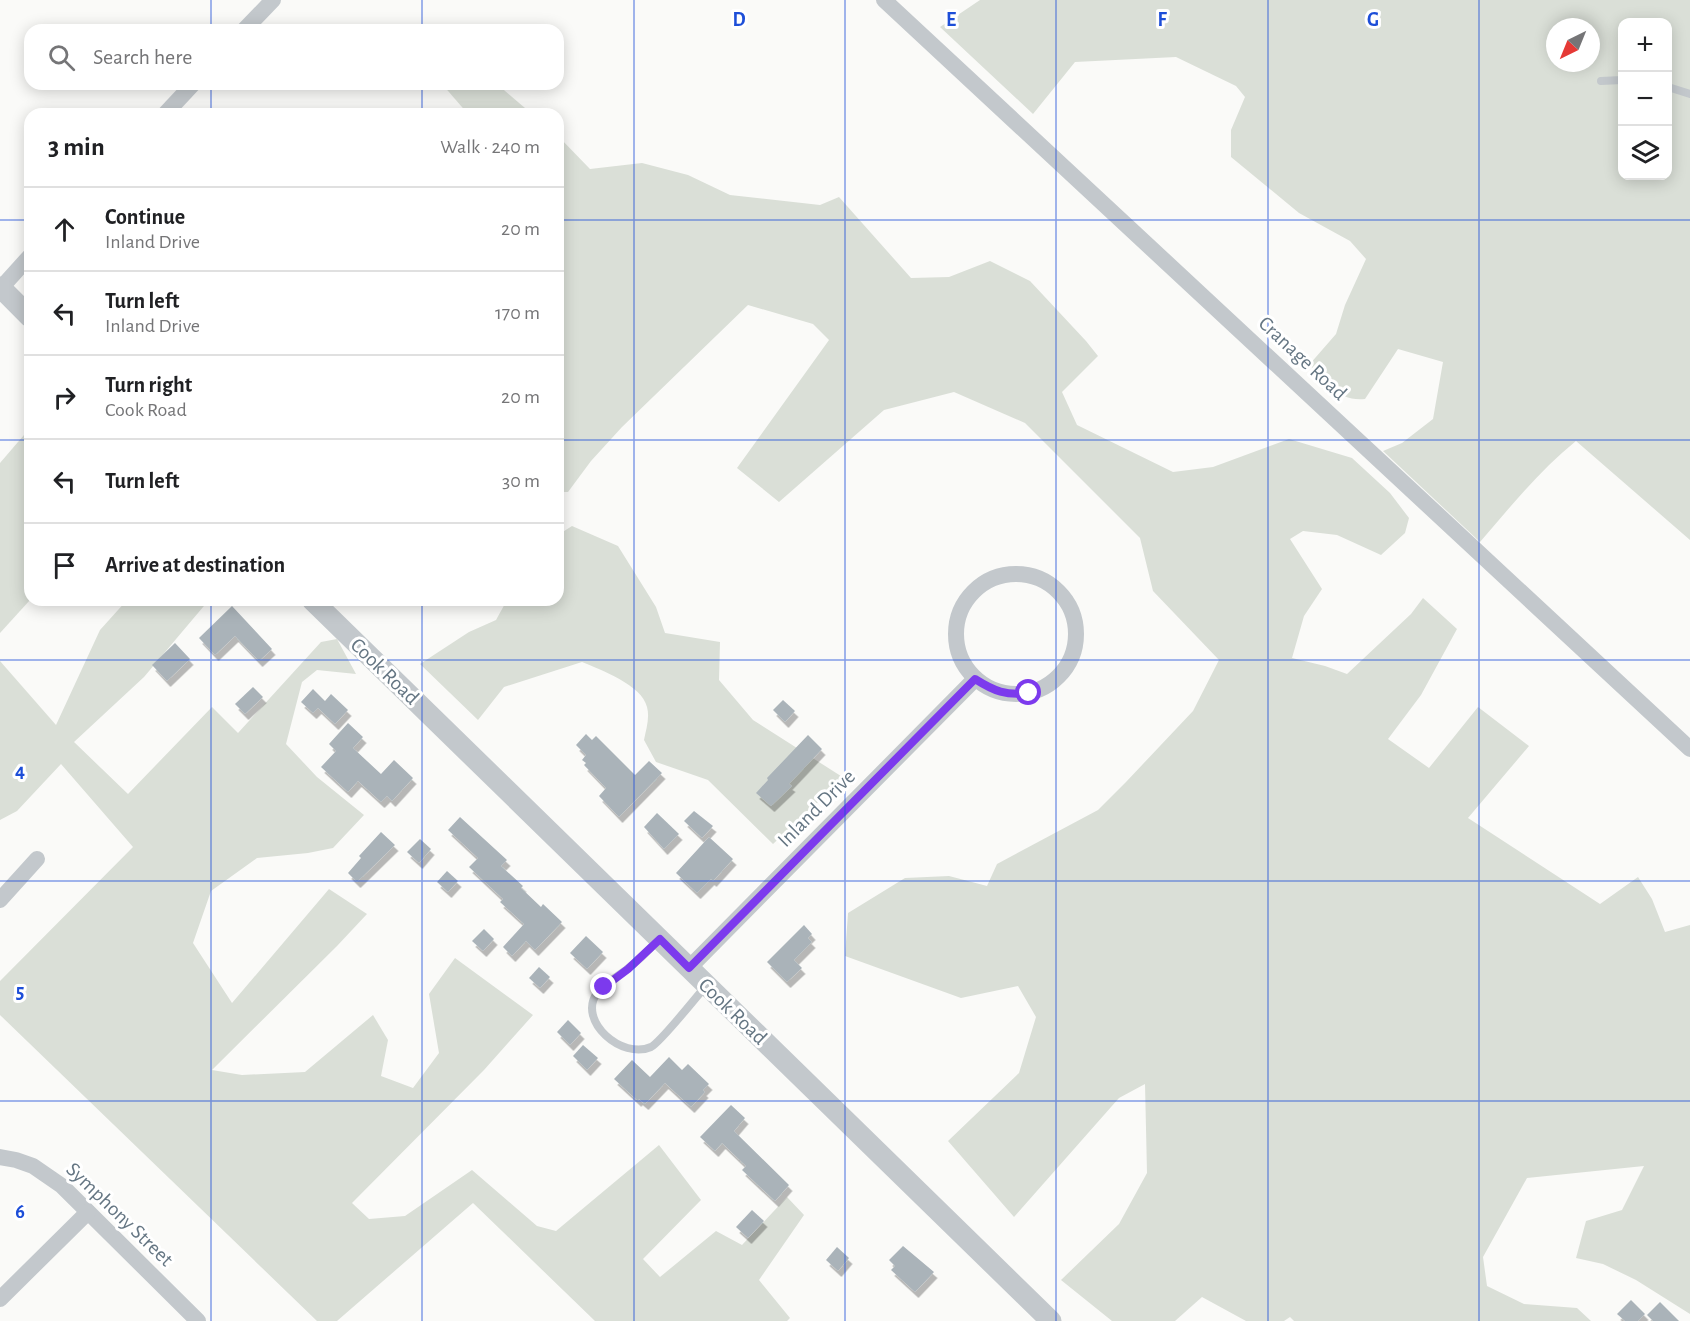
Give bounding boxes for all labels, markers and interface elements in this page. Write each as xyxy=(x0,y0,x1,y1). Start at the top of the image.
text: D xyxy=(732,10,746,30)
text: E xyxy=(946,10,956,30)
text: F xyxy=(1157,10,1167,30)
text: G xyxy=(1367,10,1379,30)
north arrow xyxy=(1546,18,1600,72)
map controls xyxy=(1618,18,1672,180)
button: + xyxy=(1618,18,1672,72)
search box xyxy=(24,24,564,90)
icon: search xyxy=(45,41,78,74)
text: Search here xyxy=(93,46,192,68)
button: − xyxy=(1618,72,1672,126)
button: layers xyxy=(1618,126,1672,180)
text: 3 min xyxy=(48,134,105,160)
text: Walk · 240 m xyxy=(440,137,540,157)
text: Continue xyxy=(105,206,185,228)
icon: ahead xyxy=(48,213,81,246)
text: 20 m xyxy=(501,219,540,239)
text: Inland Drive xyxy=(105,232,200,252)
text: Turn left xyxy=(105,290,179,312)
icon: left xyxy=(48,297,81,330)
text: 170 m xyxy=(495,303,540,323)
street label: Cranage Road xyxy=(1254,312,1351,404)
text: Inland Drive xyxy=(105,316,200,336)
text: Turn right xyxy=(105,374,192,396)
icon: right xyxy=(48,381,81,414)
text: 20 m xyxy=(501,387,540,407)
text: Cook Road xyxy=(105,400,187,420)
icon: left xyxy=(48,465,81,498)
text: Turn left xyxy=(105,470,179,492)
text: 30 m xyxy=(502,471,540,491)
icon: arrive xyxy=(48,549,81,582)
text: Arrive at destination xyxy=(105,554,285,576)
street label: Cook Road xyxy=(346,634,423,709)
route start xyxy=(1015,679,1041,705)
text: 4 xyxy=(15,761,25,781)
street label: Inland Drive xyxy=(774,766,859,851)
route end xyxy=(590,973,616,999)
street label: Cook Road xyxy=(694,974,771,1049)
text: 5 xyxy=(16,982,24,1002)
street label: Symphony Street xyxy=(62,1158,177,1270)
text: 6 xyxy=(15,1202,25,1222)

